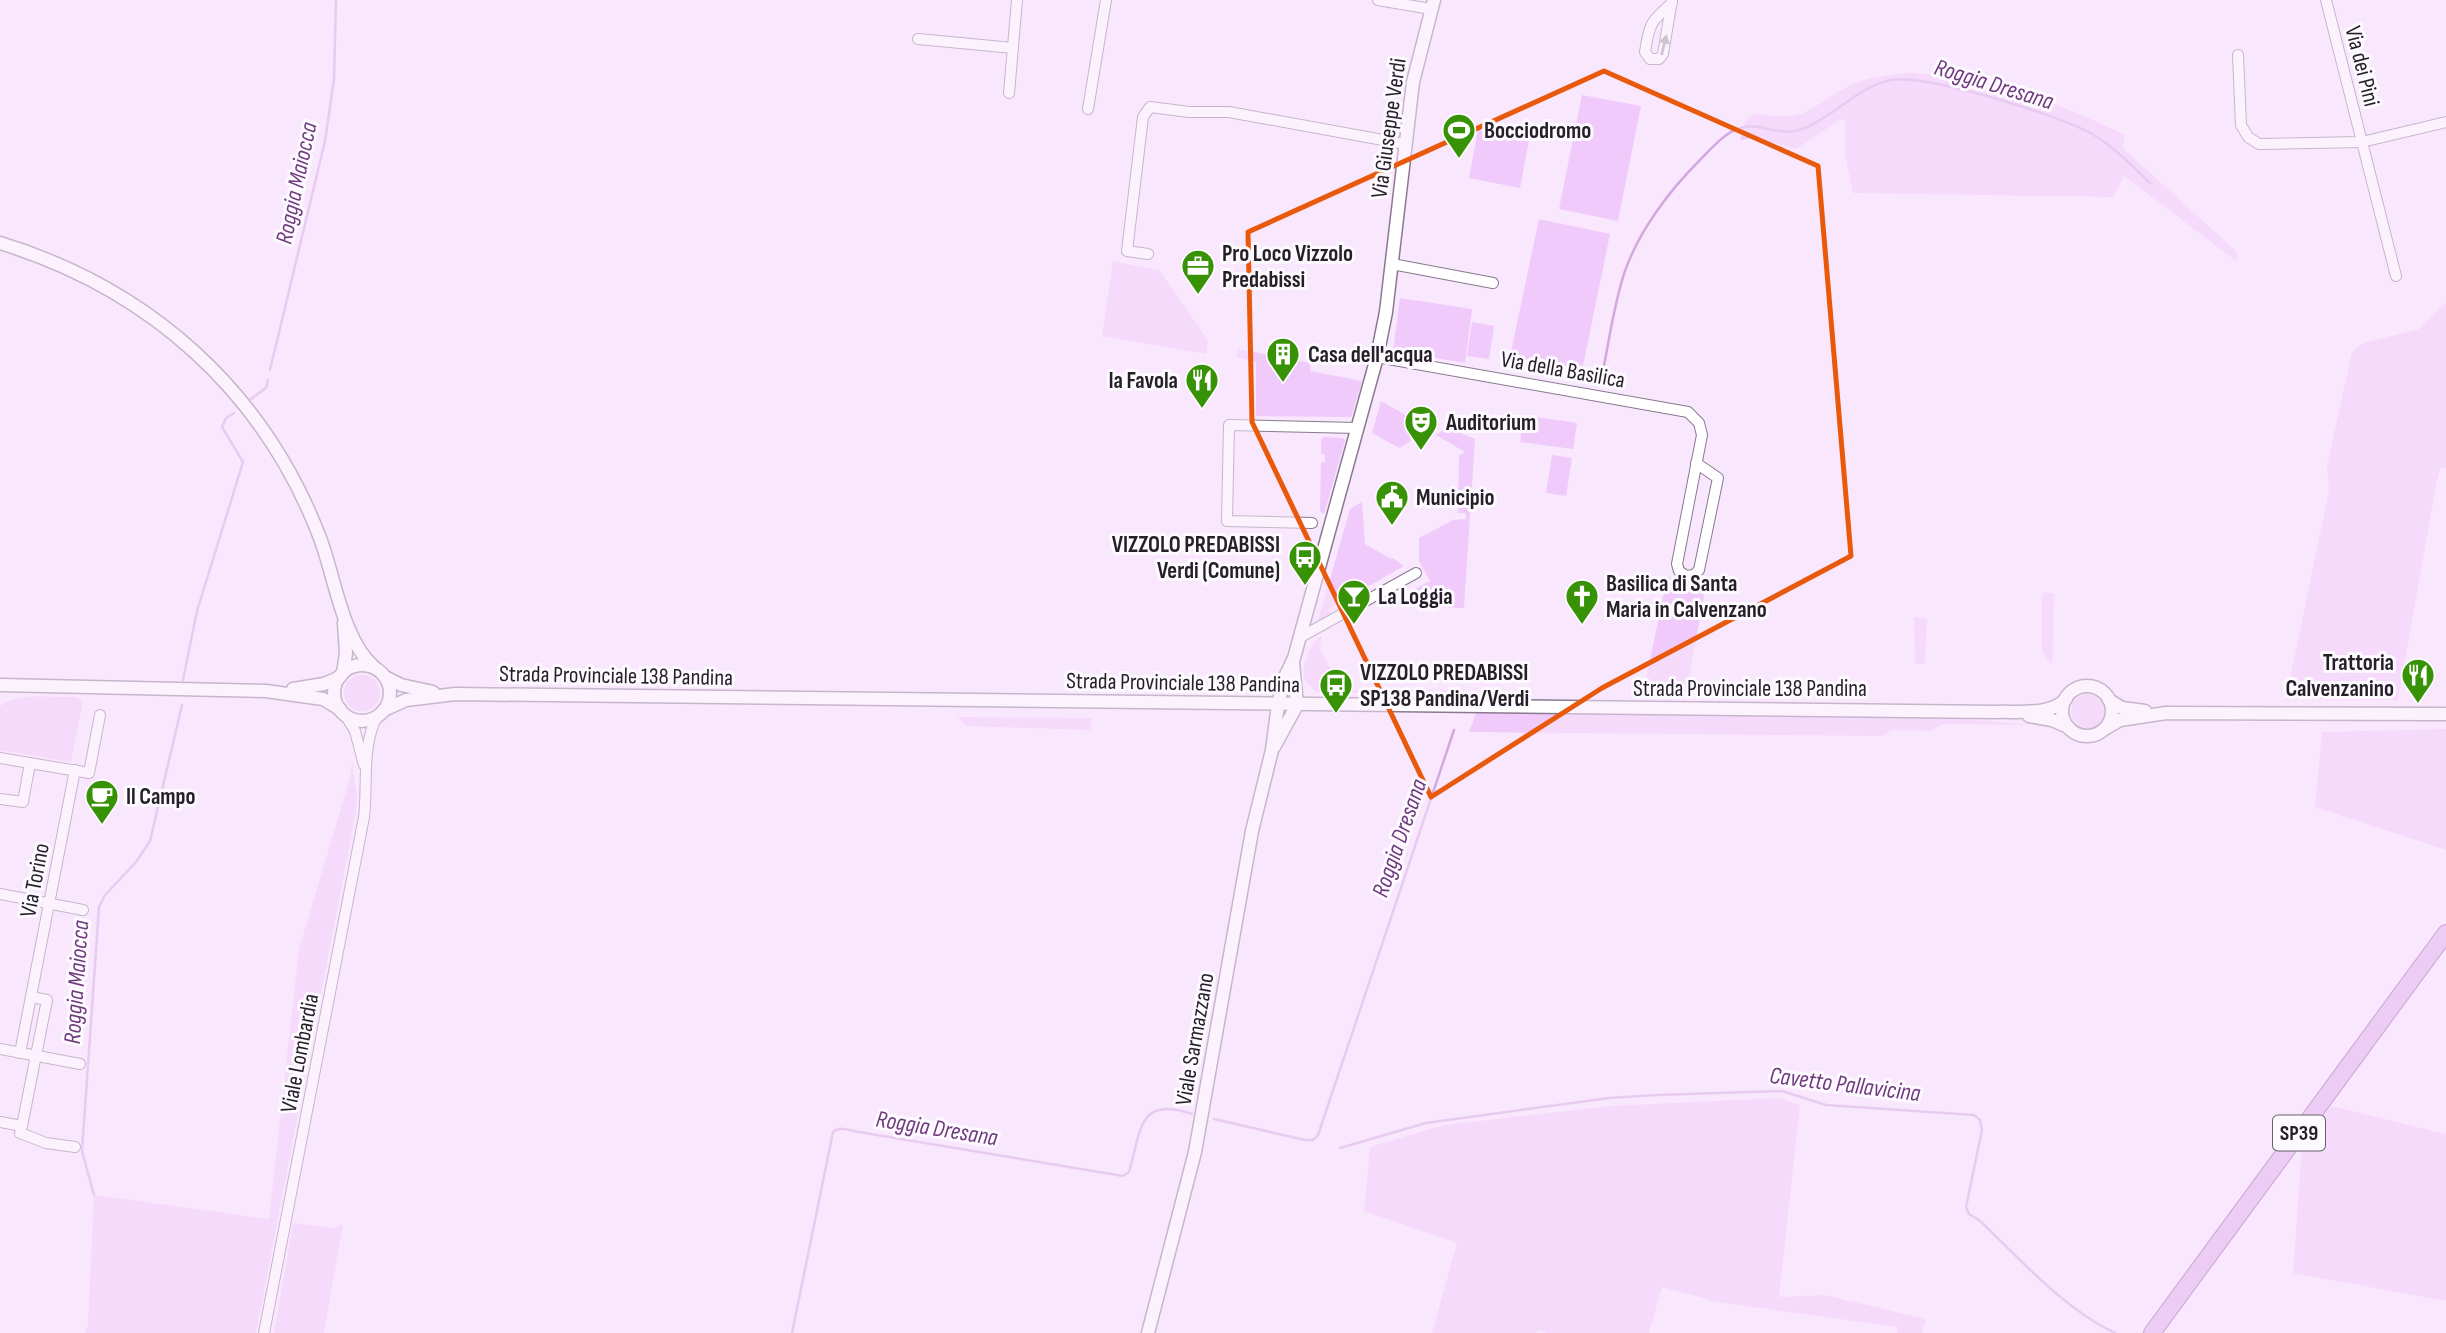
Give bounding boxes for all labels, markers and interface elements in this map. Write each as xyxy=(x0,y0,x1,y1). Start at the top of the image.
street label: Via dei Pini xyxy=(2339,23,2386,109)
one-way arrow xyxy=(1659,34,1670,56)
water label: Roggia Dresana xyxy=(1931,53,2057,116)
street label: Via Giuseppe Verdi xyxy=(1365,56,1413,200)
sports icon: Bocciodromo xyxy=(1440,111,1478,160)
place label: Bocciodromo xyxy=(1484,117,1591,145)
water label: Roggia Maiocca xyxy=(269,119,324,247)
place label: Pro Loco Vizzolo Predabissi xyxy=(1222,240,1353,294)
office icon: Pro Loco Vizzolo Predabissi xyxy=(1179,247,1217,296)
building icon: Casa dell'acqua xyxy=(1264,335,1302,384)
place label: Casa dell'acqua xyxy=(1308,341,1433,369)
street label: Via della Basilica xyxy=(1499,345,1627,395)
restaurant icon: la Favola xyxy=(1183,361,1221,410)
place label: la Favola xyxy=(1109,367,1178,395)
theatre icon: Auditorium xyxy=(1402,403,1440,452)
place label: Auditorium xyxy=(1445,409,1536,437)
public building icon: Municipio xyxy=(1373,478,1411,527)
place label: Municipio xyxy=(1416,484,1495,512)
place label: VIZZOLO PREDABISSI Verdi (Comune) xyxy=(1112,531,1280,585)
bus stop icon: VIZZOLO PREDABISSI Verdi (Comune) xyxy=(1286,538,1324,587)
place label: Basilica di Santa Maria in Calvenzano xyxy=(1606,570,1767,624)
bar icon: La Loggia xyxy=(1335,577,1373,626)
church icon: Basilica di Santa Maria in Calvenzano xyxy=(1563,577,1601,626)
place label: La Loggia xyxy=(1378,583,1453,611)
place label: Trattoria Calvenzanino xyxy=(2285,649,2394,703)
restaurant icon: Trattoria Calvenzanino xyxy=(2399,656,2437,705)
place label: VIZZOLO PREDABISSI SP138 Pandina/Verdi xyxy=(1360,659,1529,713)
street label: Strada Provinciale 138 Pandina xyxy=(499,660,733,692)
bus stop icon: VIZZOLO PREDABISSI SP138 Pandina/Verdi xyxy=(1317,666,1355,715)
street label: Strada Provinciale 138 Pandina xyxy=(1066,667,1300,699)
street label: Strada Provinciale 138 Pandina xyxy=(1633,675,1867,703)
water label: Roggia Dresana xyxy=(1366,775,1433,901)
cafe icon: Il Campo xyxy=(83,777,121,826)
place label: Il Campo xyxy=(126,783,196,811)
street label: Via Torino xyxy=(14,841,56,920)
water label: Roggia Maiocca xyxy=(58,919,95,1045)
street label: Viale Sarmazzano xyxy=(1170,971,1220,1108)
street label: Viale Lombardia xyxy=(275,991,325,1115)
water label: Cavetto Pallavicina xyxy=(1768,1061,1922,1108)
water label: Roggia Dresana xyxy=(874,1105,1000,1152)
road number: SP39 xyxy=(2273,1116,2325,1150)

